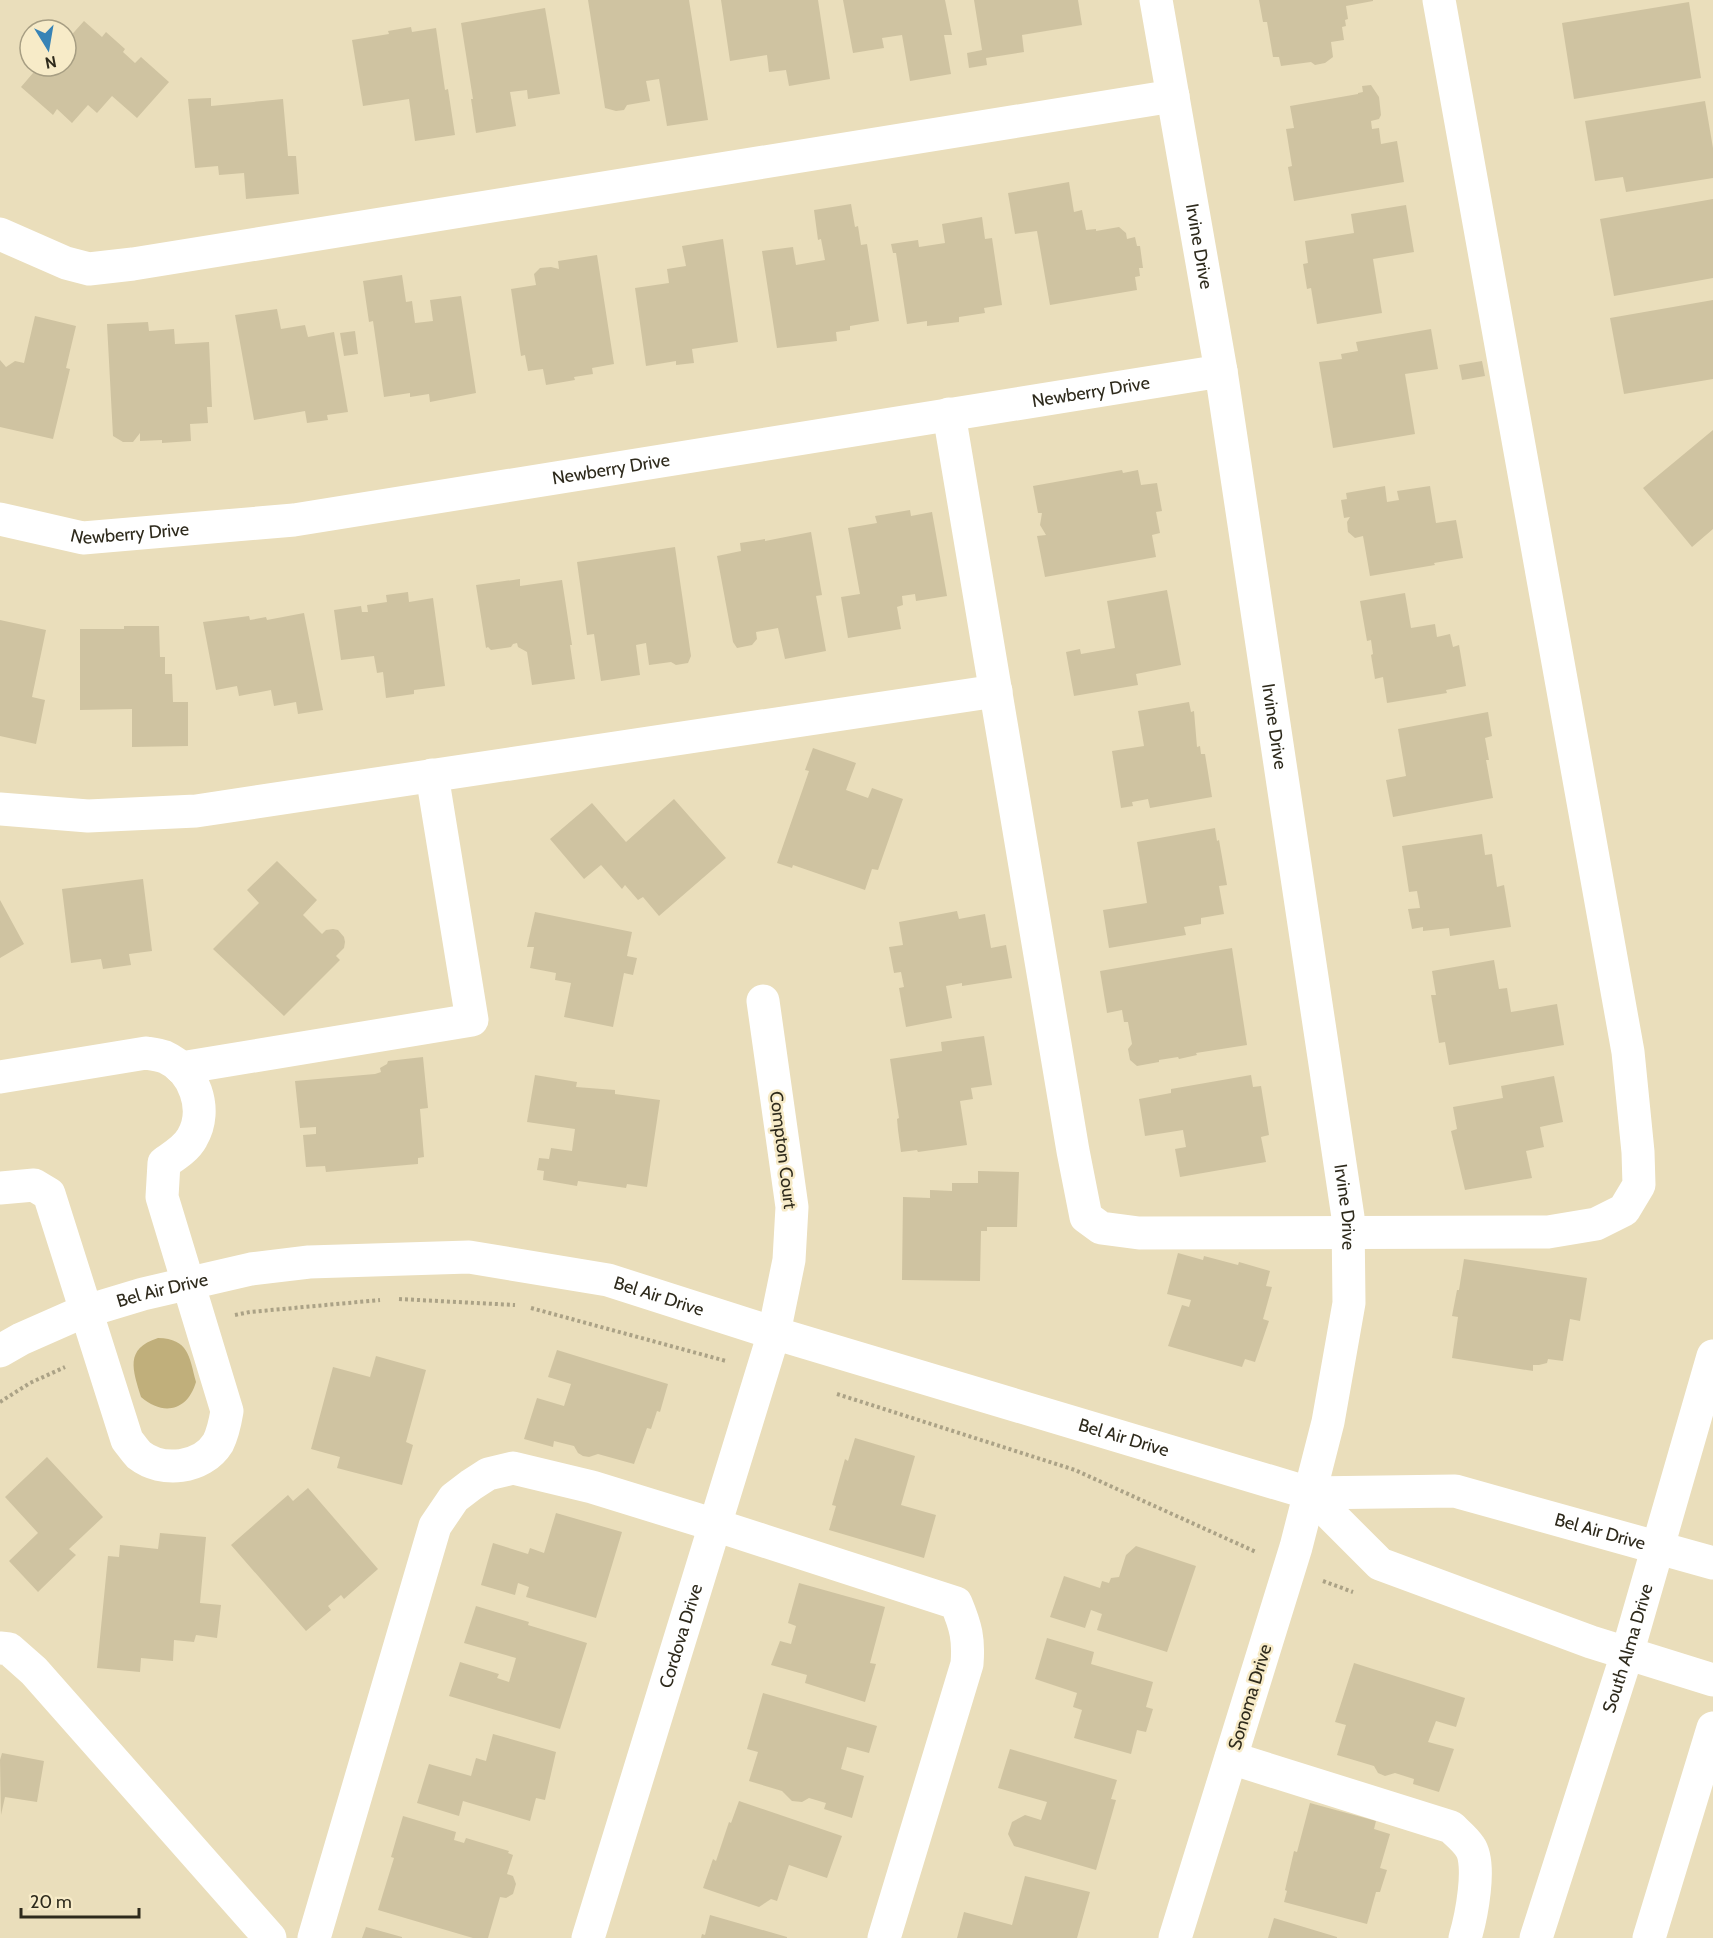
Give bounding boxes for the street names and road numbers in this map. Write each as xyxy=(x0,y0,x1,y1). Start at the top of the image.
street label: Irvine Drive xyxy=(1181,202,1217,291)
street label: Newberry Drive xyxy=(1030,372,1151,412)
street label: Newberry Drive xyxy=(551,449,671,489)
street label: Newberry Drive xyxy=(68,518,190,549)
street label: Irvine Drive xyxy=(1257,682,1292,771)
street label: Compton Court xyxy=(765,1090,801,1210)
street label: Irvine Drive xyxy=(1329,1163,1360,1250)
street label: Bel Air Drive xyxy=(114,1268,210,1312)
street label: Bel Air Drive xyxy=(611,1272,707,1321)
street label: Bel Air Drive xyxy=(1076,1414,1172,1462)
street label: Bel Air Drive xyxy=(1552,1508,1648,1555)
street label: Cordova Drive xyxy=(655,1581,707,1691)
street label: South Alma Drive xyxy=(1598,1581,1658,1716)
street label: Sonoma Drive xyxy=(1224,1642,1276,1752)

